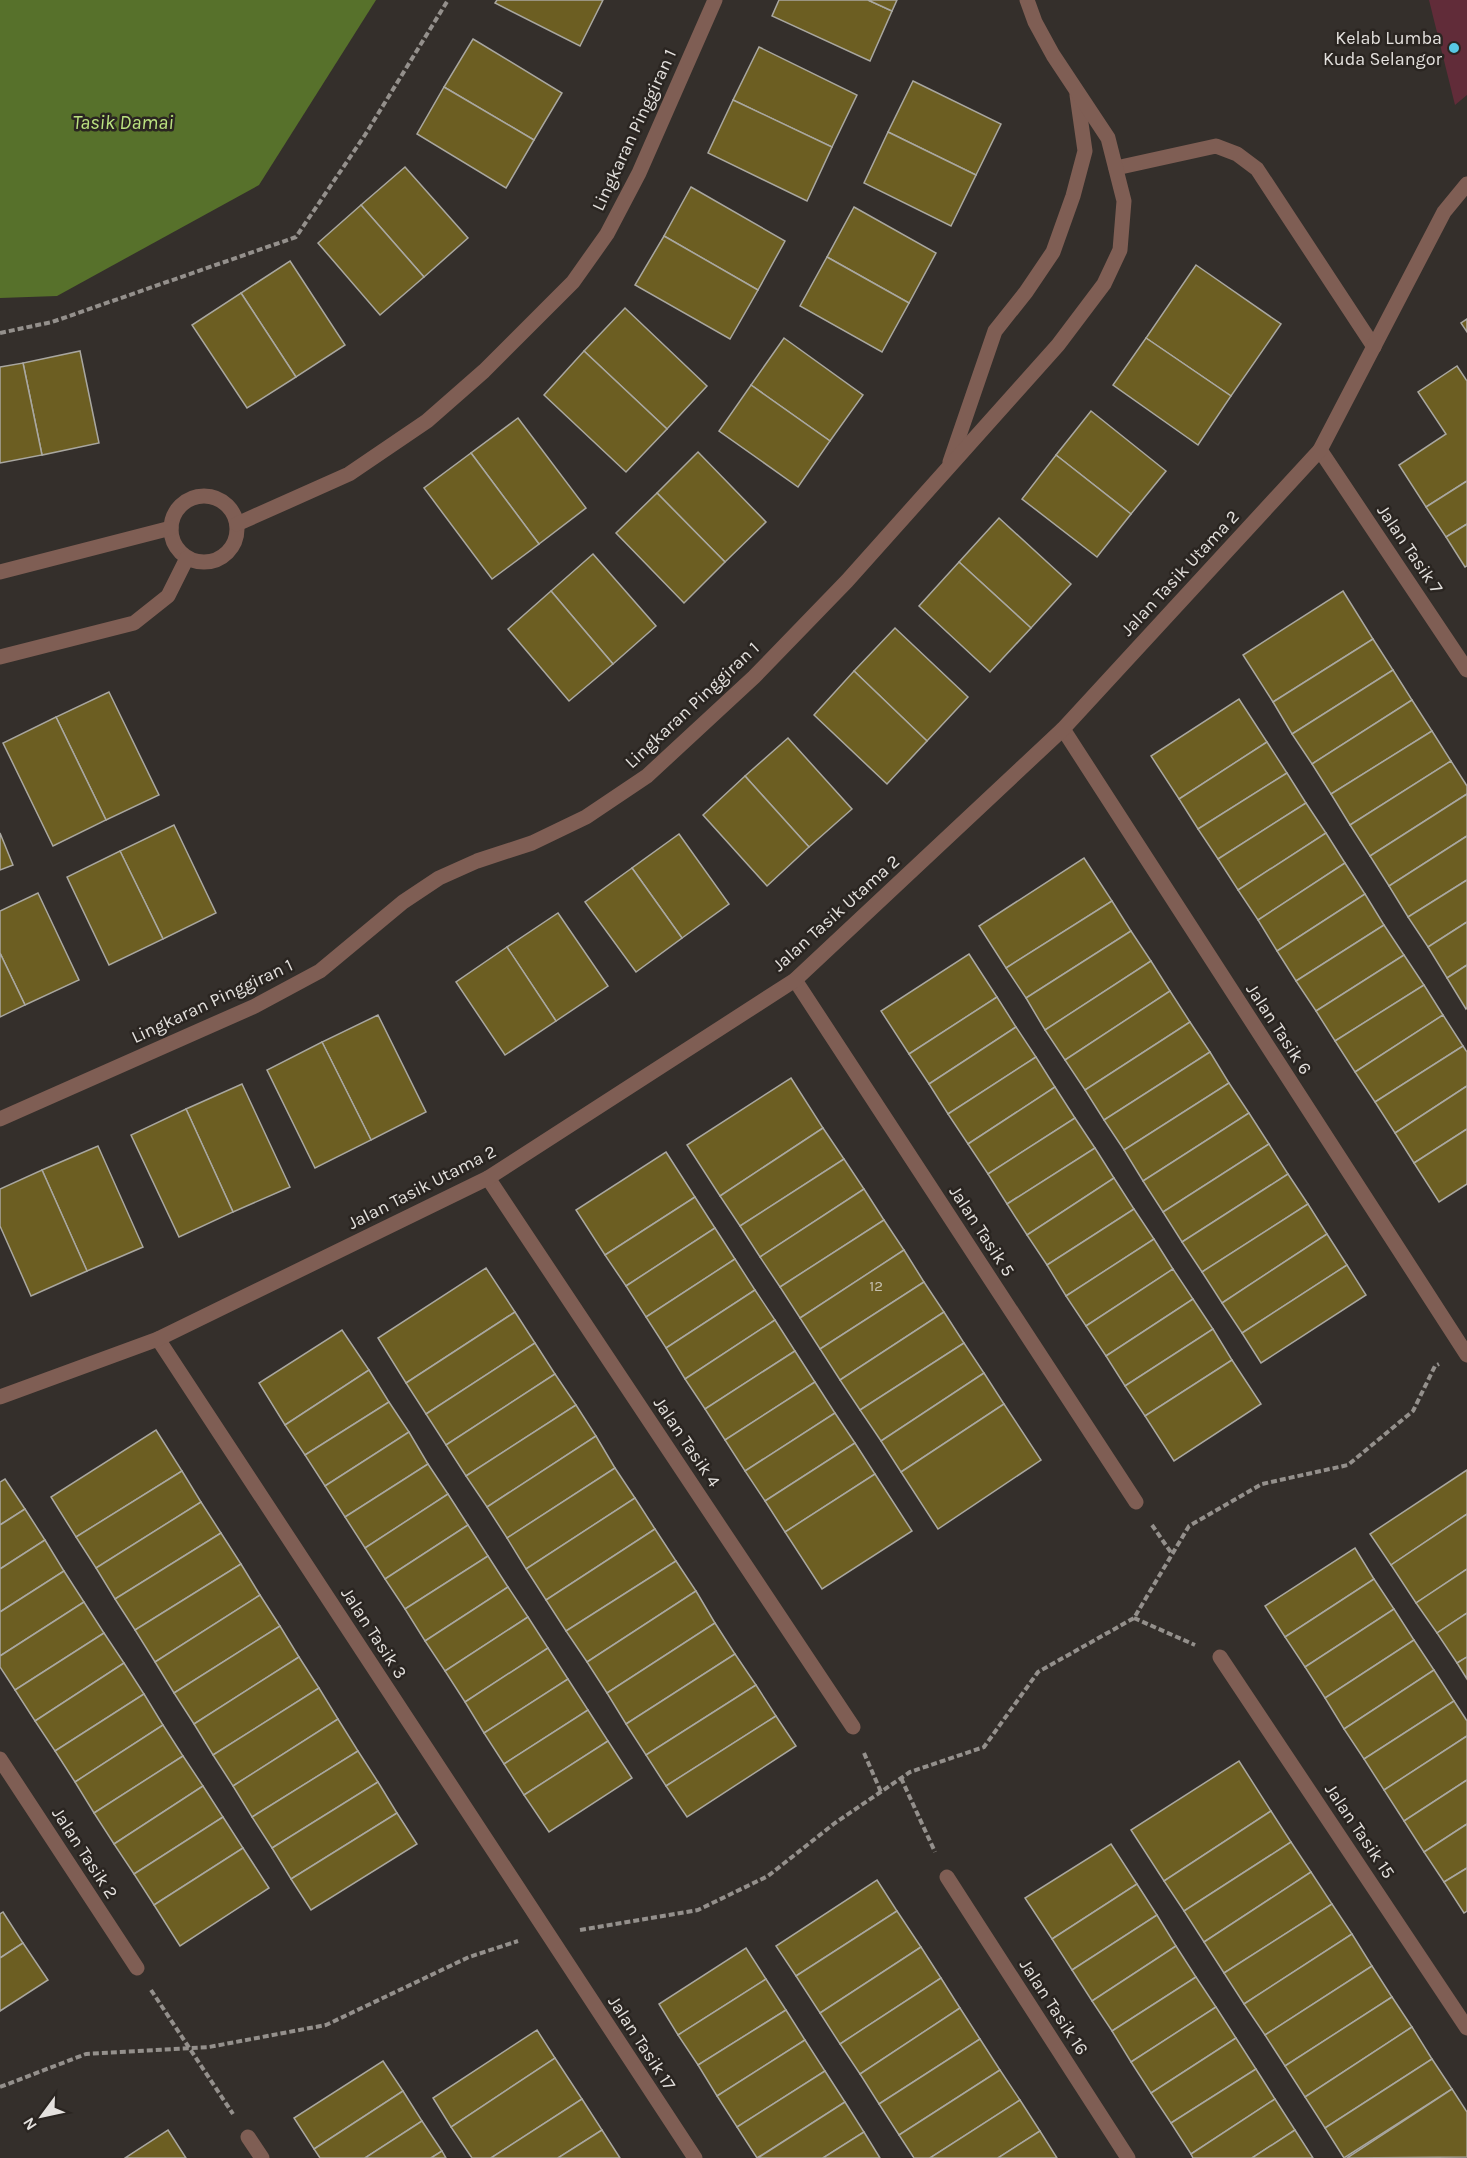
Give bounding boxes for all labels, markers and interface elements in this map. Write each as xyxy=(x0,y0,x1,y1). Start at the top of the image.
place label: Kelab Lumba Kuda Selangor xyxy=(1323,27,1442,70)
marker: Kelab Lumba Kuda Selangor xyxy=(1447,41,1461,55)
street label: Lingkaran Pinggiran 1 xyxy=(587,46,681,214)
water label: Tasik Damai xyxy=(72,111,174,134)
street label: Jalan Tasik 7 xyxy=(1372,500,1448,598)
street label: Jalan Tasik Utama 2 xyxy=(1116,506,1244,640)
street label: Lingkaran Pinggiran 1 xyxy=(620,637,764,773)
street label: Jalan Tasik Utama 2 xyxy=(768,850,904,976)
street label: Lingkaran Pinggiran 1 xyxy=(128,954,296,1048)
street label: Jalan Tasik 6 xyxy=(1241,979,1317,1079)
street label: Jalan Tasik Utama 2 xyxy=(344,1140,500,1234)
street label: Jalan Tasik 5 xyxy=(944,1181,1020,1281)
house number: 12 xyxy=(869,1277,883,1295)
street label: Jalan Tasik 4 xyxy=(649,1393,725,1491)
street label: Jalan Tasik 3 xyxy=(336,1583,412,1683)
street label: Jalan Tasik 15 xyxy=(1320,1779,1400,1883)
street label: Jalan Tasik 2 xyxy=(47,1803,123,1903)
street label: Jalan Tasik 16 xyxy=(1015,1955,1093,2059)
street label: Jalan Tasik 17 xyxy=(603,1992,681,2095)
north arrow xyxy=(12,2086,72,2146)
text: N xyxy=(19,2114,41,2134)

